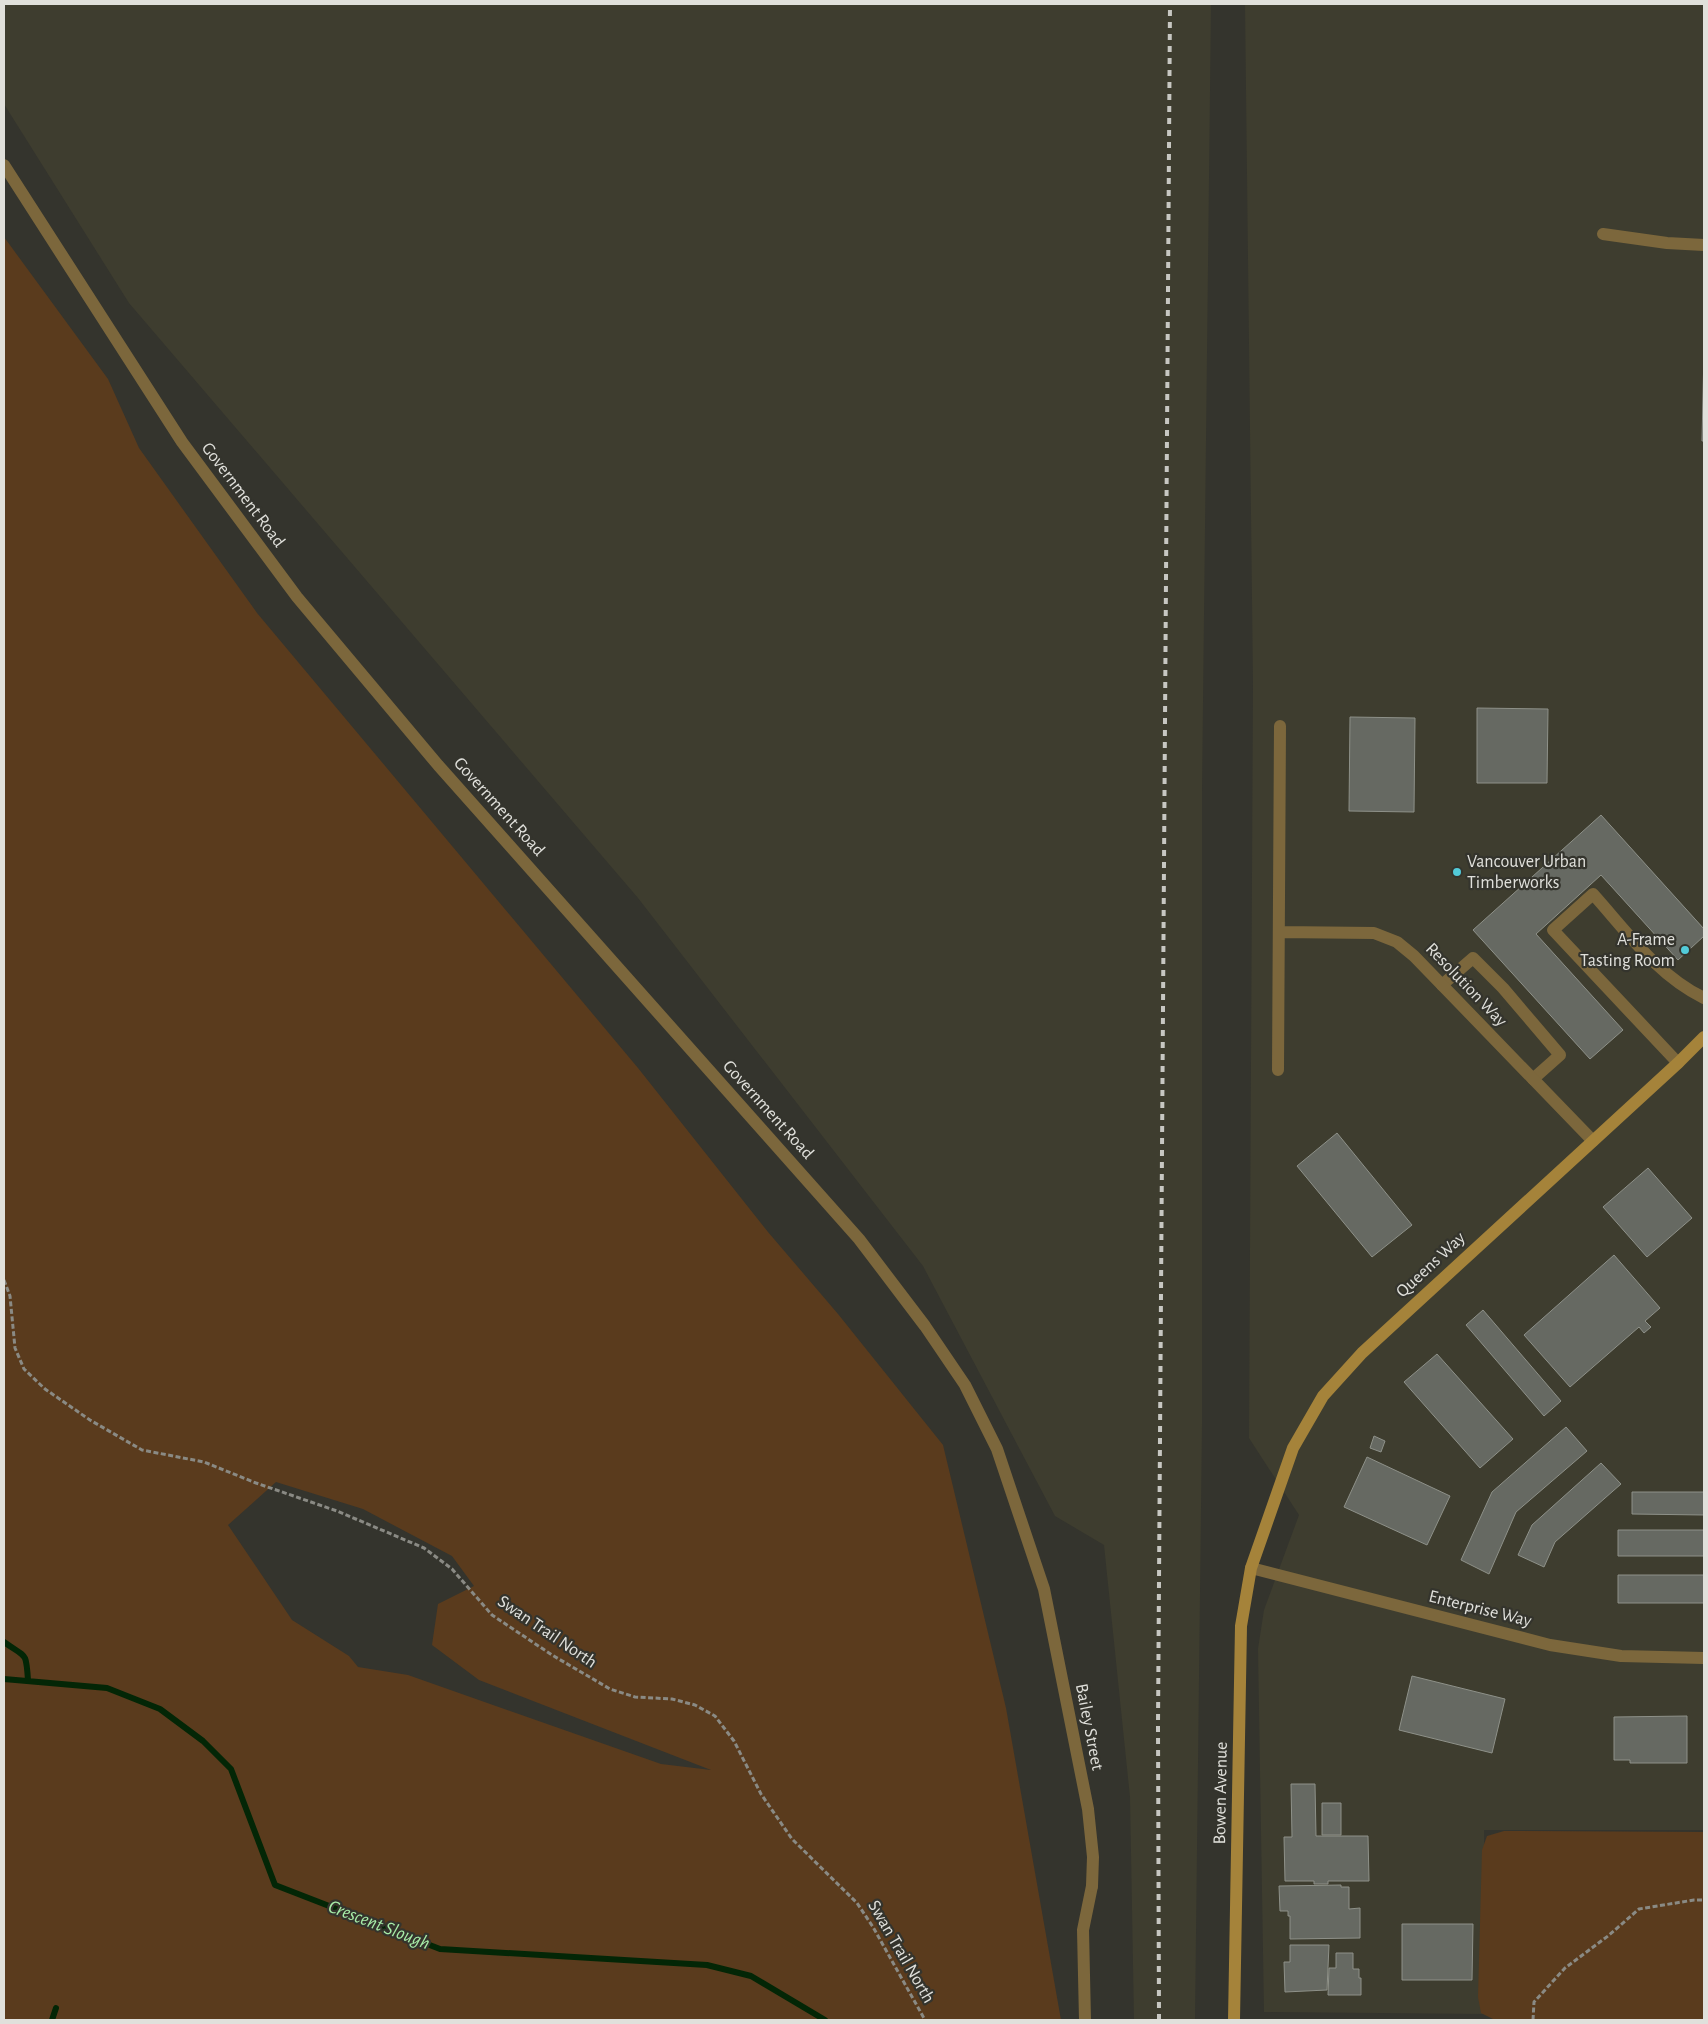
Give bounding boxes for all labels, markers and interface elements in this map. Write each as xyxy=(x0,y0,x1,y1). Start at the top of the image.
street label: Government Road xyxy=(198,439,288,551)
street label: Government Road xyxy=(450,754,548,860)
place label: Vancouver Urban Timberworks xyxy=(1467,853,1586,892)
marker: Vancouver Urban Timberworks xyxy=(1451,866,1463,878)
place label: A-Frame Tasting Room xyxy=(1580,931,1675,970)
street label: Resolution Way xyxy=(1422,940,1510,1031)
marker: A-Frame Tasting Room xyxy=(1679,944,1691,956)
street label: Government Road xyxy=(719,1057,817,1163)
street label: Queens Way xyxy=(1393,1229,1469,1301)
street label: Enterprise Way xyxy=(1427,1588,1534,1631)
street label: Swan Trail North xyxy=(494,1592,600,1672)
street label: Bailey Street xyxy=(1072,1682,1106,1772)
street label: Bowen Avenue xyxy=(1211,1741,1231,1845)
water label: Crescent Slough xyxy=(326,1897,432,1953)
street label: Swan Trail North xyxy=(864,1898,938,2006)

